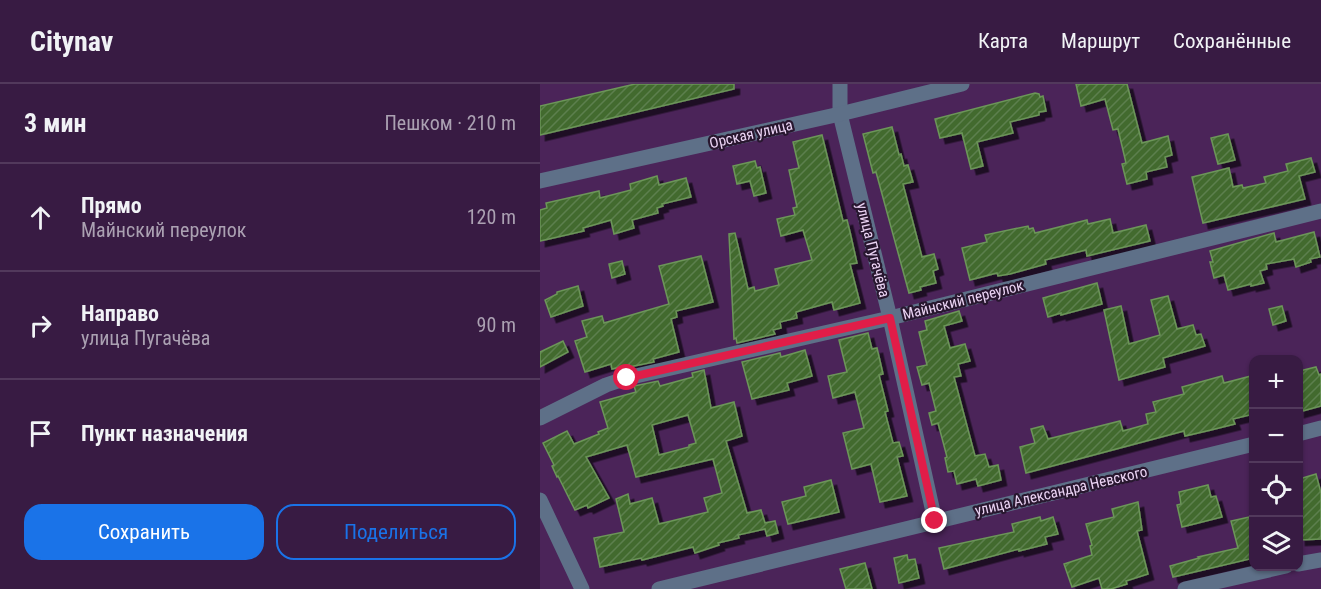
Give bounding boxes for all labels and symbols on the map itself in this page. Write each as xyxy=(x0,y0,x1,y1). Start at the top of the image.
street label: Орская улица xyxy=(708,116,794,152)
street label: улица Пугачёва xyxy=(853,201,893,299)
street label: Майнский переулок xyxy=(901,276,1025,324)
route start xyxy=(613,364,639,390)
street label: улица Александра Невского xyxy=(973,462,1149,520)
route end xyxy=(921,507,947,533)

